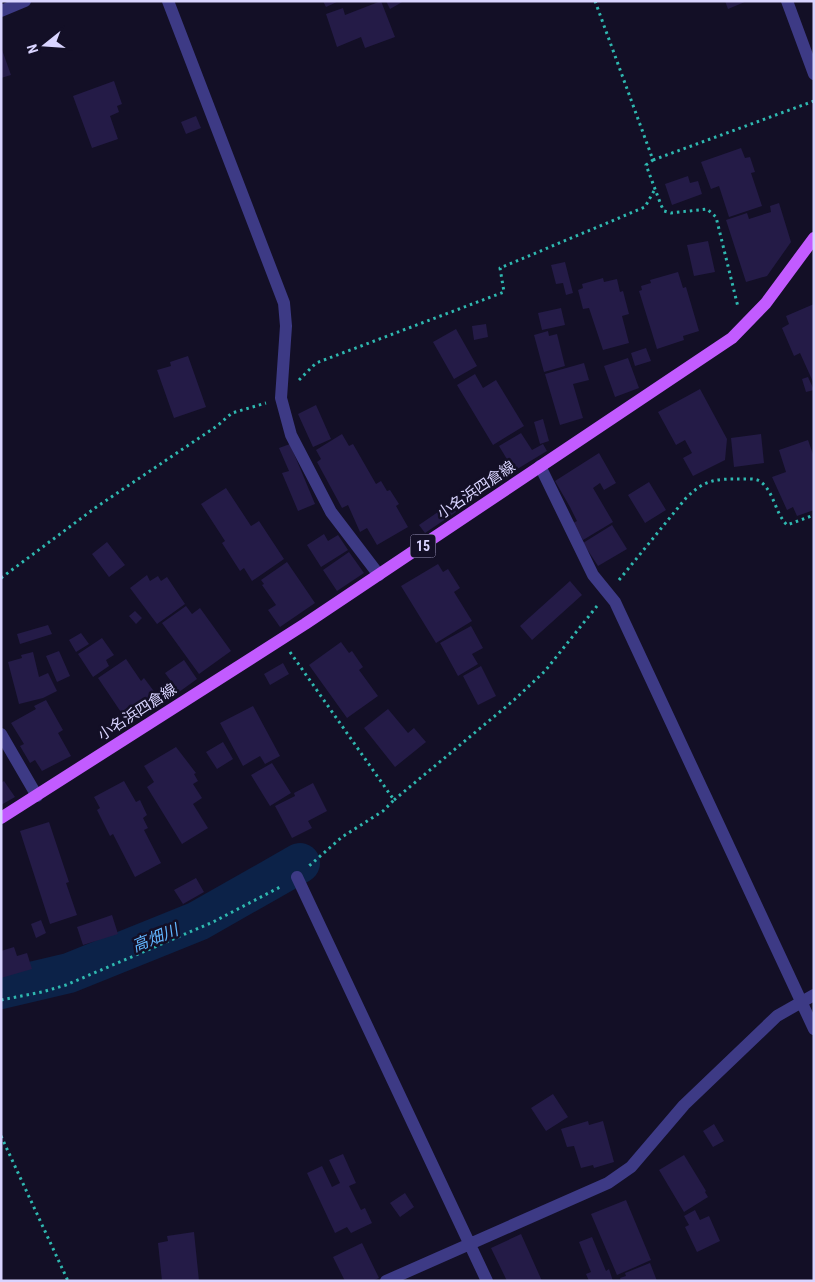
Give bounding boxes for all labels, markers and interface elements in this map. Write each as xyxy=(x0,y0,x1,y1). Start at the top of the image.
north arrow xyxy=(20,20,70,70)
text: N xyxy=(24,42,41,55)
street label: 小名浜四倉線 xyxy=(434,457,518,523)
road number: 15 xyxy=(410,534,436,558)
street label: 小名浜四倉線 xyxy=(94,680,180,744)
water label: 高畑川 xyxy=(129,919,183,956)

